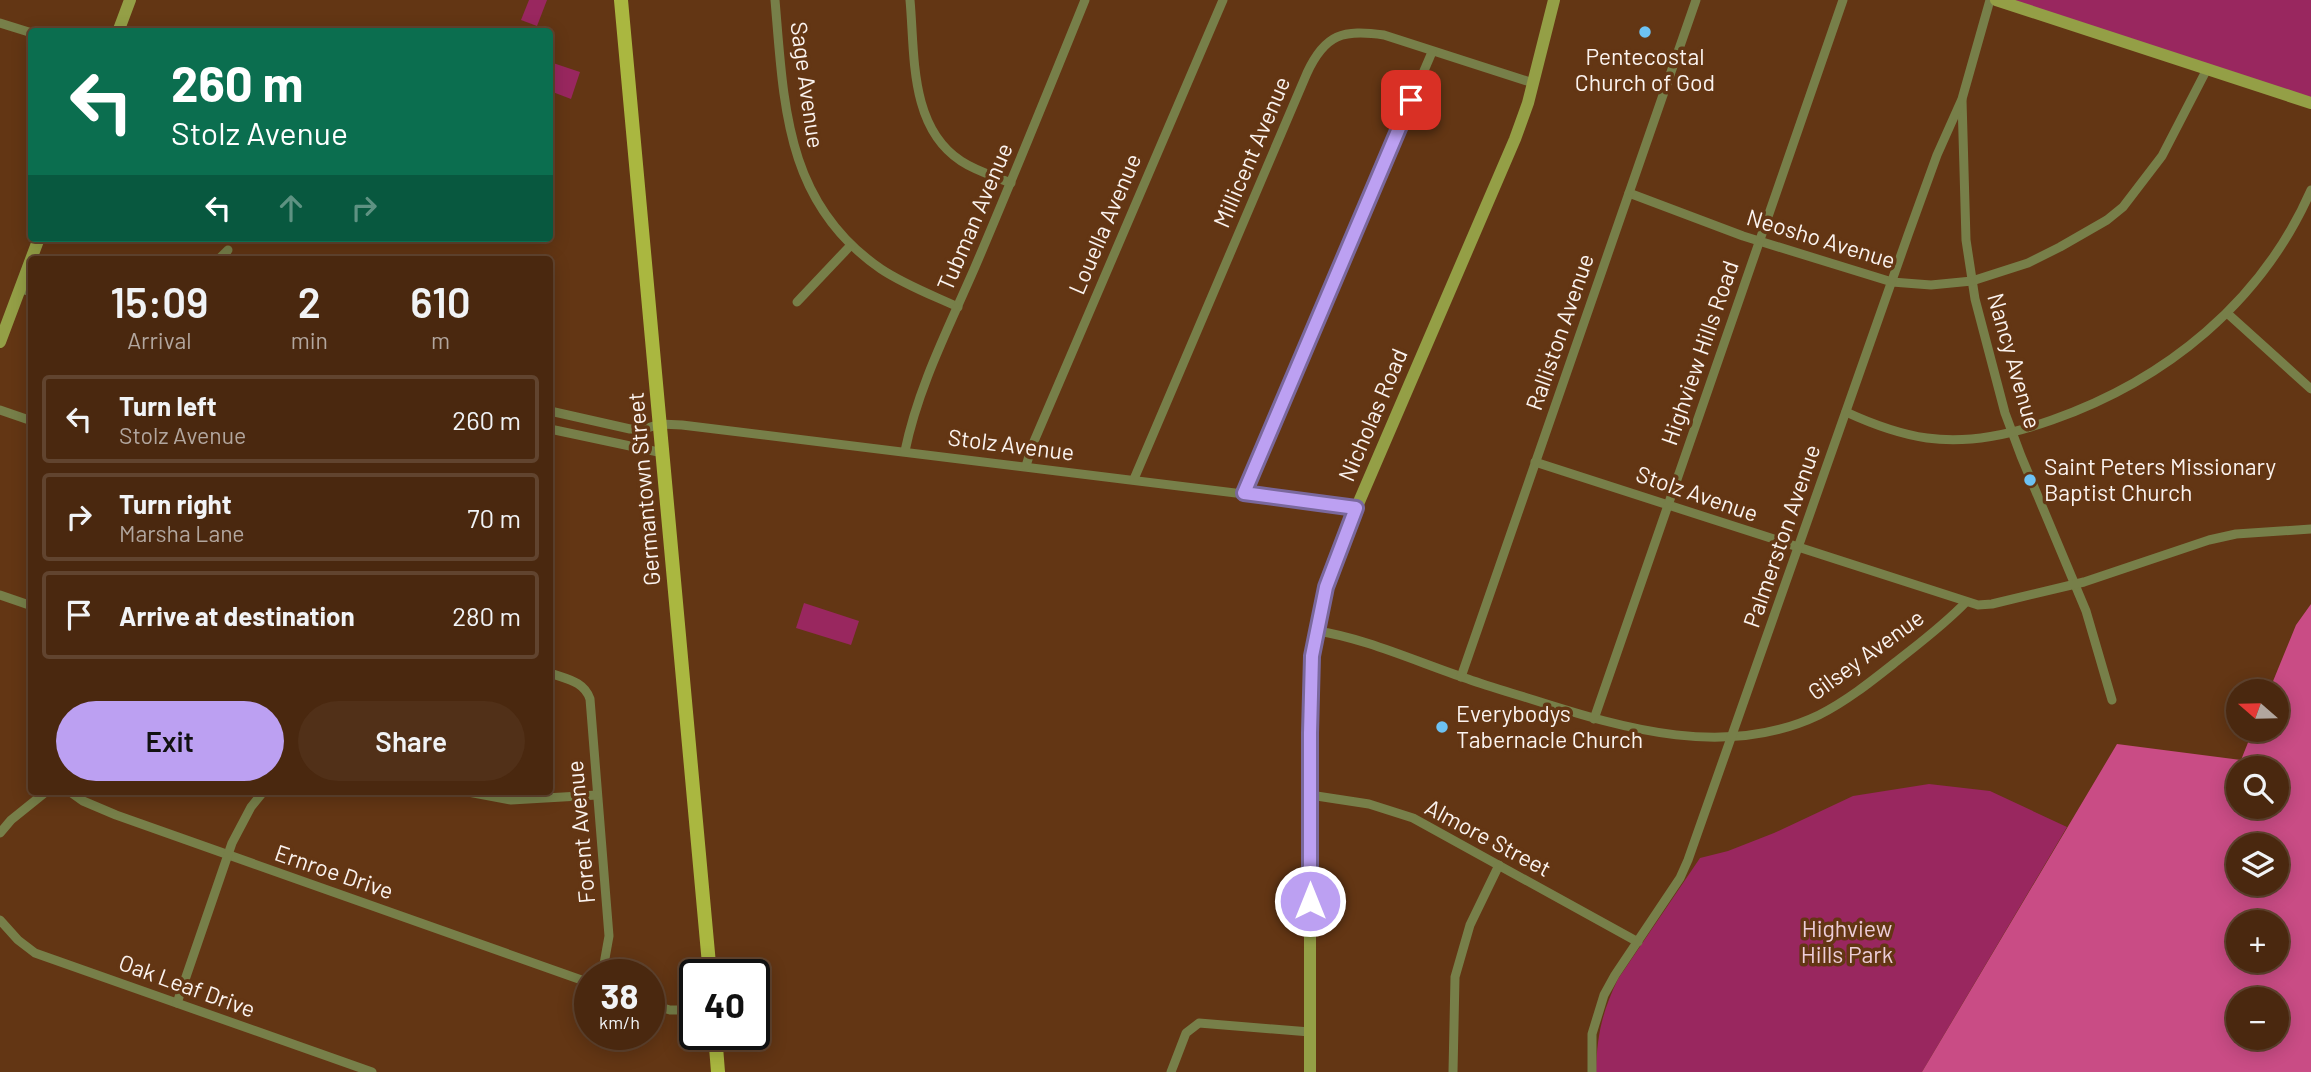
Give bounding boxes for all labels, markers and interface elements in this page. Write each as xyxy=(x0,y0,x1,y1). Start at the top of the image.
street label: Sage Avenue xyxy=(785,20,831,150)
marker: Pentecostal Church of God xyxy=(1637,24,1653,40)
place label: Pentecostal Church of God xyxy=(1575,42,1715,96)
text: 260 m xyxy=(171,53,303,112)
icon: left xyxy=(56,56,147,147)
pin xyxy=(1381,70,1441,130)
street label: Millicent Avenue xyxy=(1207,72,1295,231)
icon: arrive xyxy=(1392,81,1430,119)
text: Stolz Avenue xyxy=(171,113,348,151)
street label: Tubman Avenue xyxy=(930,138,1018,295)
street label: Louella Avenue xyxy=(1062,149,1146,298)
icon: left xyxy=(199,189,237,227)
icon: ahead xyxy=(272,189,310,227)
icon: right xyxy=(345,189,383,227)
street label: Neosho Avenue xyxy=(1744,202,1899,274)
street label: Ralliston Avenue xyxy=(1519,250,1599,414)
street label: Highview Hills Road xyxy=(1654,257,1744,449)
text: 15:09 xyxy=(110,276,208,326)
text: 2 xyxy=(298,276,321,326)
text: 610 xyxy=(410,276,471,326)
street label: Nancy Avenue xyxy=(1982,290,2048,432)
text: Arrival xyxy=(127,326,191,354)
text: min xyxy=(291,326,328,354)
text: m xyxy=(431,326,450,354)
street label: Nicholas Road xyxy=(1332,344,1413,485)
text: Turn left xyxy=(119,390,217,421)
street label: Germantown Street xyxy=(621,391,665,587)
icon: left xyxy=(60,400,98,438)
text: 260 m xyxy=(452,404,521,435)
text: Stolz Avenue xyxy=(119,421,246,449)
street label: Stolz Avenue xyxy=(946,422,1076,466)
street label: Palmerston Avenue xyxy=(1737,440,1826,631)
place label: Saint Peters Missionary Baptist Church xyxy=(2044,452,2277,506)
street label: Stolz Avenue xyxy=(1633,459,1762,527)
marker: Saint Peters Missionary Baptist Church xyxy=(2022,472,2038,488)
text: Turn right xyxy=(119,488,232,519)
icon: right xyxy=(60,498,98,536)
text: 70 m xyxy=(467,502,521,533)
text: Marsha Lane xyxy=(119,519,245,547)
icon: arrive xyxy=(60,596,98,634)
text: Arrive at destination xyxy=(119,600,355,631)
text: 280 m xyxy=(452,600,521,631)
street label: Gilsey Avenue xyxy=(1802,603,1929,706)
north arrow xyxy=(2226,679,2289,742)
map controls xyxy=(2226,679,2289,1050)
place label: Everybodys Tabernacle Church xyxy=(1456,699,1643,753)
button: Exit xyxy=(56,701,284,781)
button: Share xyxy=(298,701,525,781)
marker: Everybodys Tabernacle Church xyxy=(1434,719,1450,735)
button: search xyxy=(2226,756,2289,819)
street label: Forent Avenue xyxy=(560,759,600,905)
street label: Almore Street xyxy=(1421,792,1556,882)
button: layers xyxy=(2226,833,2289,896)
street label: Ernroe Drive xyxy=(271,838,397,904)
position arrow xyxy=(1273,864,1347,938)
button: + xyxy=(2226,910,2289,973)
park label: Highview Hills Park xyxy=(1801,914,1893,968)
street label: Oak Leaf Drive xyxy=(115,947,259,1023)
speed limit sign: 40 xyxy=(679,959,770,1050)
text: 38 xyxy=(601,974,638,1016)
button: − xyxy=(2226,987,2289,1050)
text: km/h xyxy=(599,1011,640,1033)

